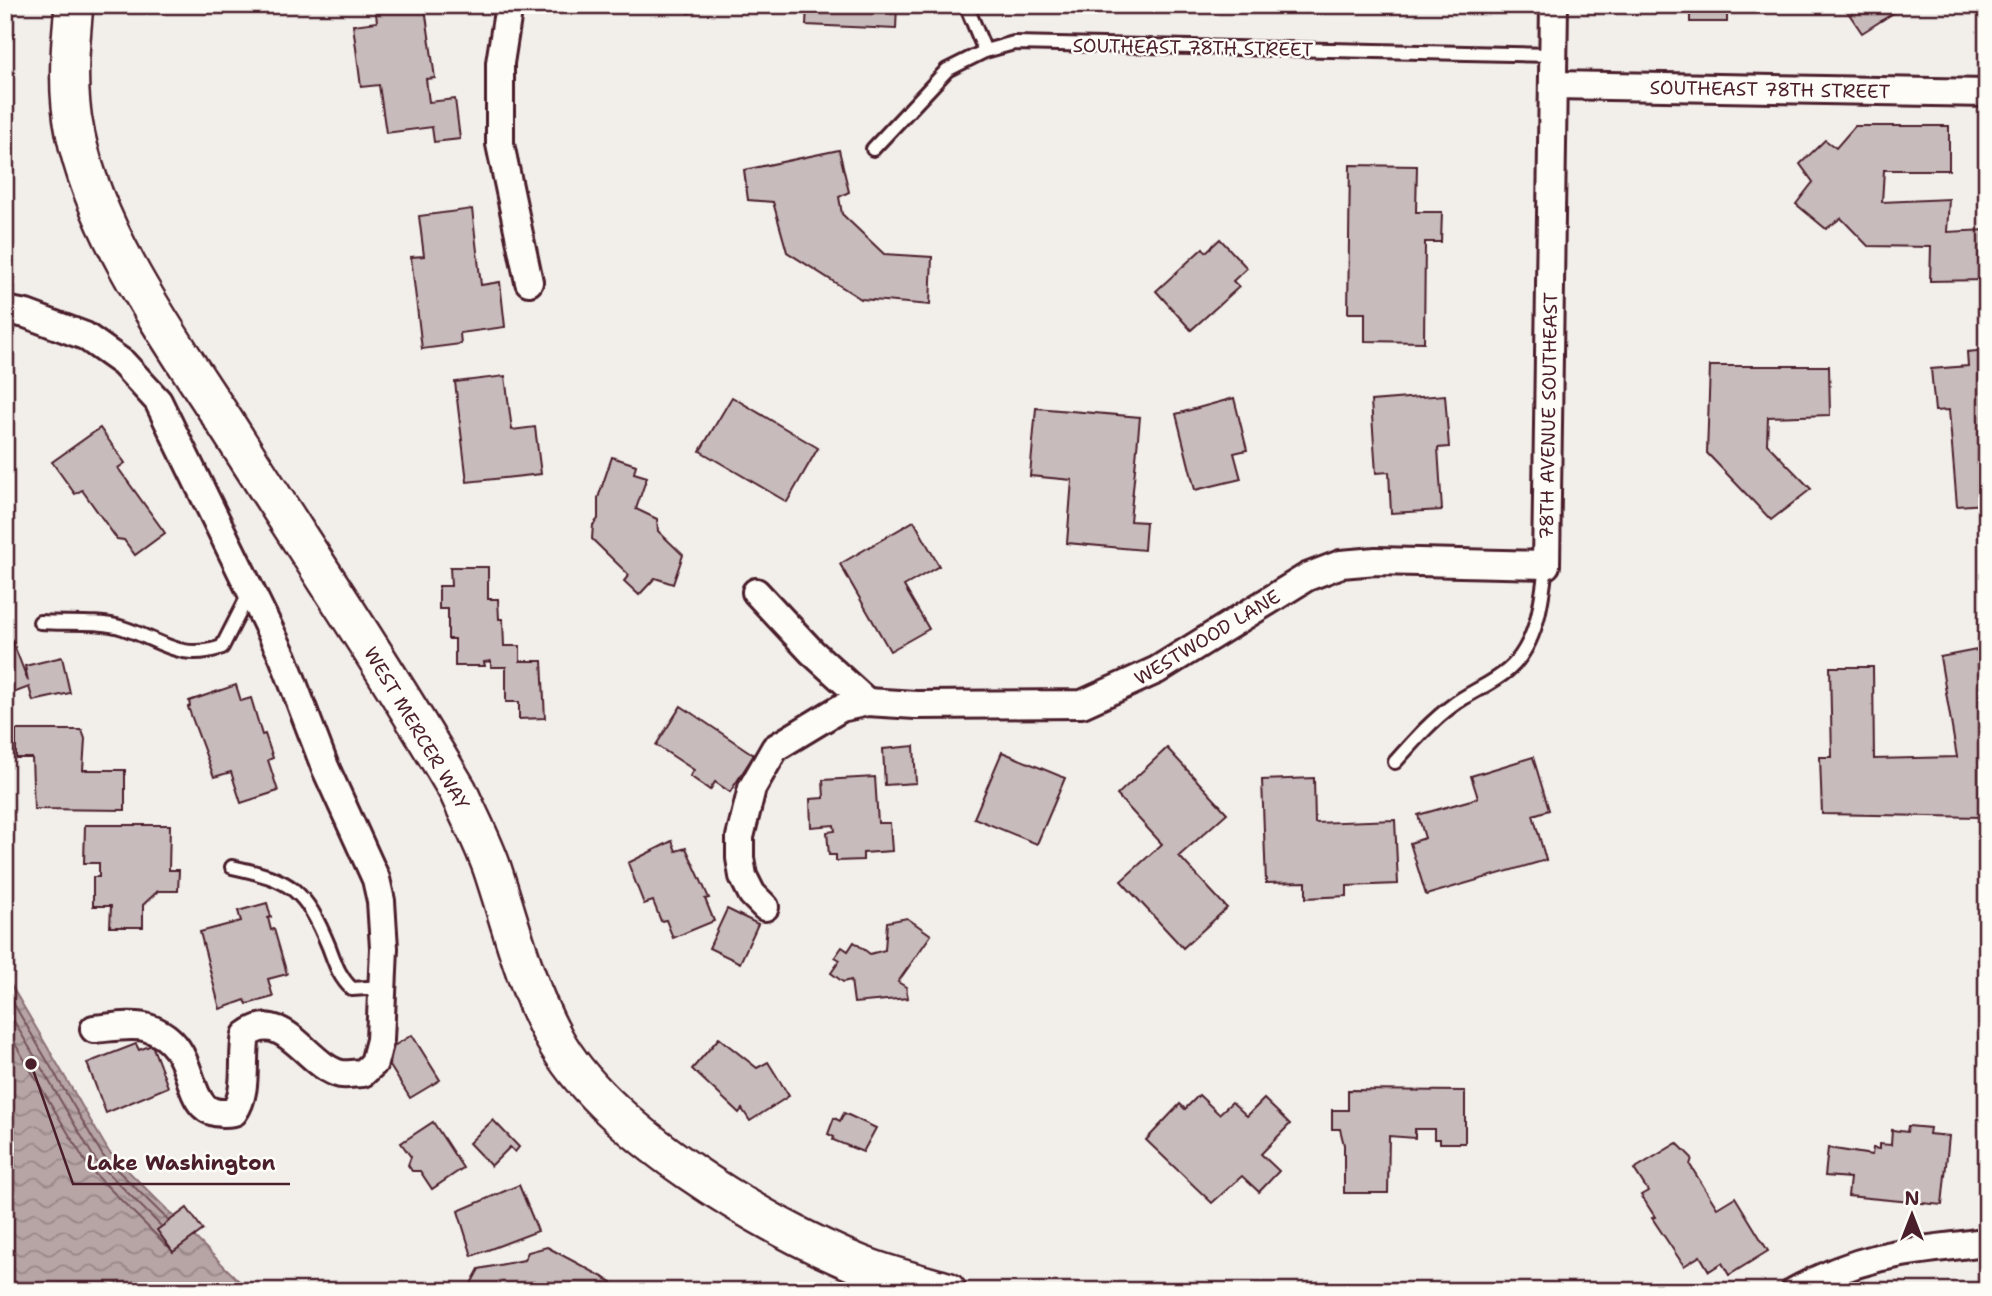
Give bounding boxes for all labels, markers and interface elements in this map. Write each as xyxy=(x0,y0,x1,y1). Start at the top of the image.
street label: SOUTHEAST 78TH STREET xyxy=(1072,33,1314,62)
street label: SOUTHEAST 78TH STREET xyxy=(1649,75,1891,104)
street label: 78TH AVENUE SOUTHEAST xyxy=(1534,292,1563,540)
street label: WESTWOOD LANE xyxy=(1130,584,1285,691)
street label: WEST MERCER WAY xyxy=(358,642,475,815)
callout: Lake Washington xyxy=(73,1142,290,1184)
text: Lake Washington xyxy=(86,1149,276,1177)
north arrow xyxy=(1876,1180,1946,1250)
text: N xyxy=(1904,1186,1920,1211)

